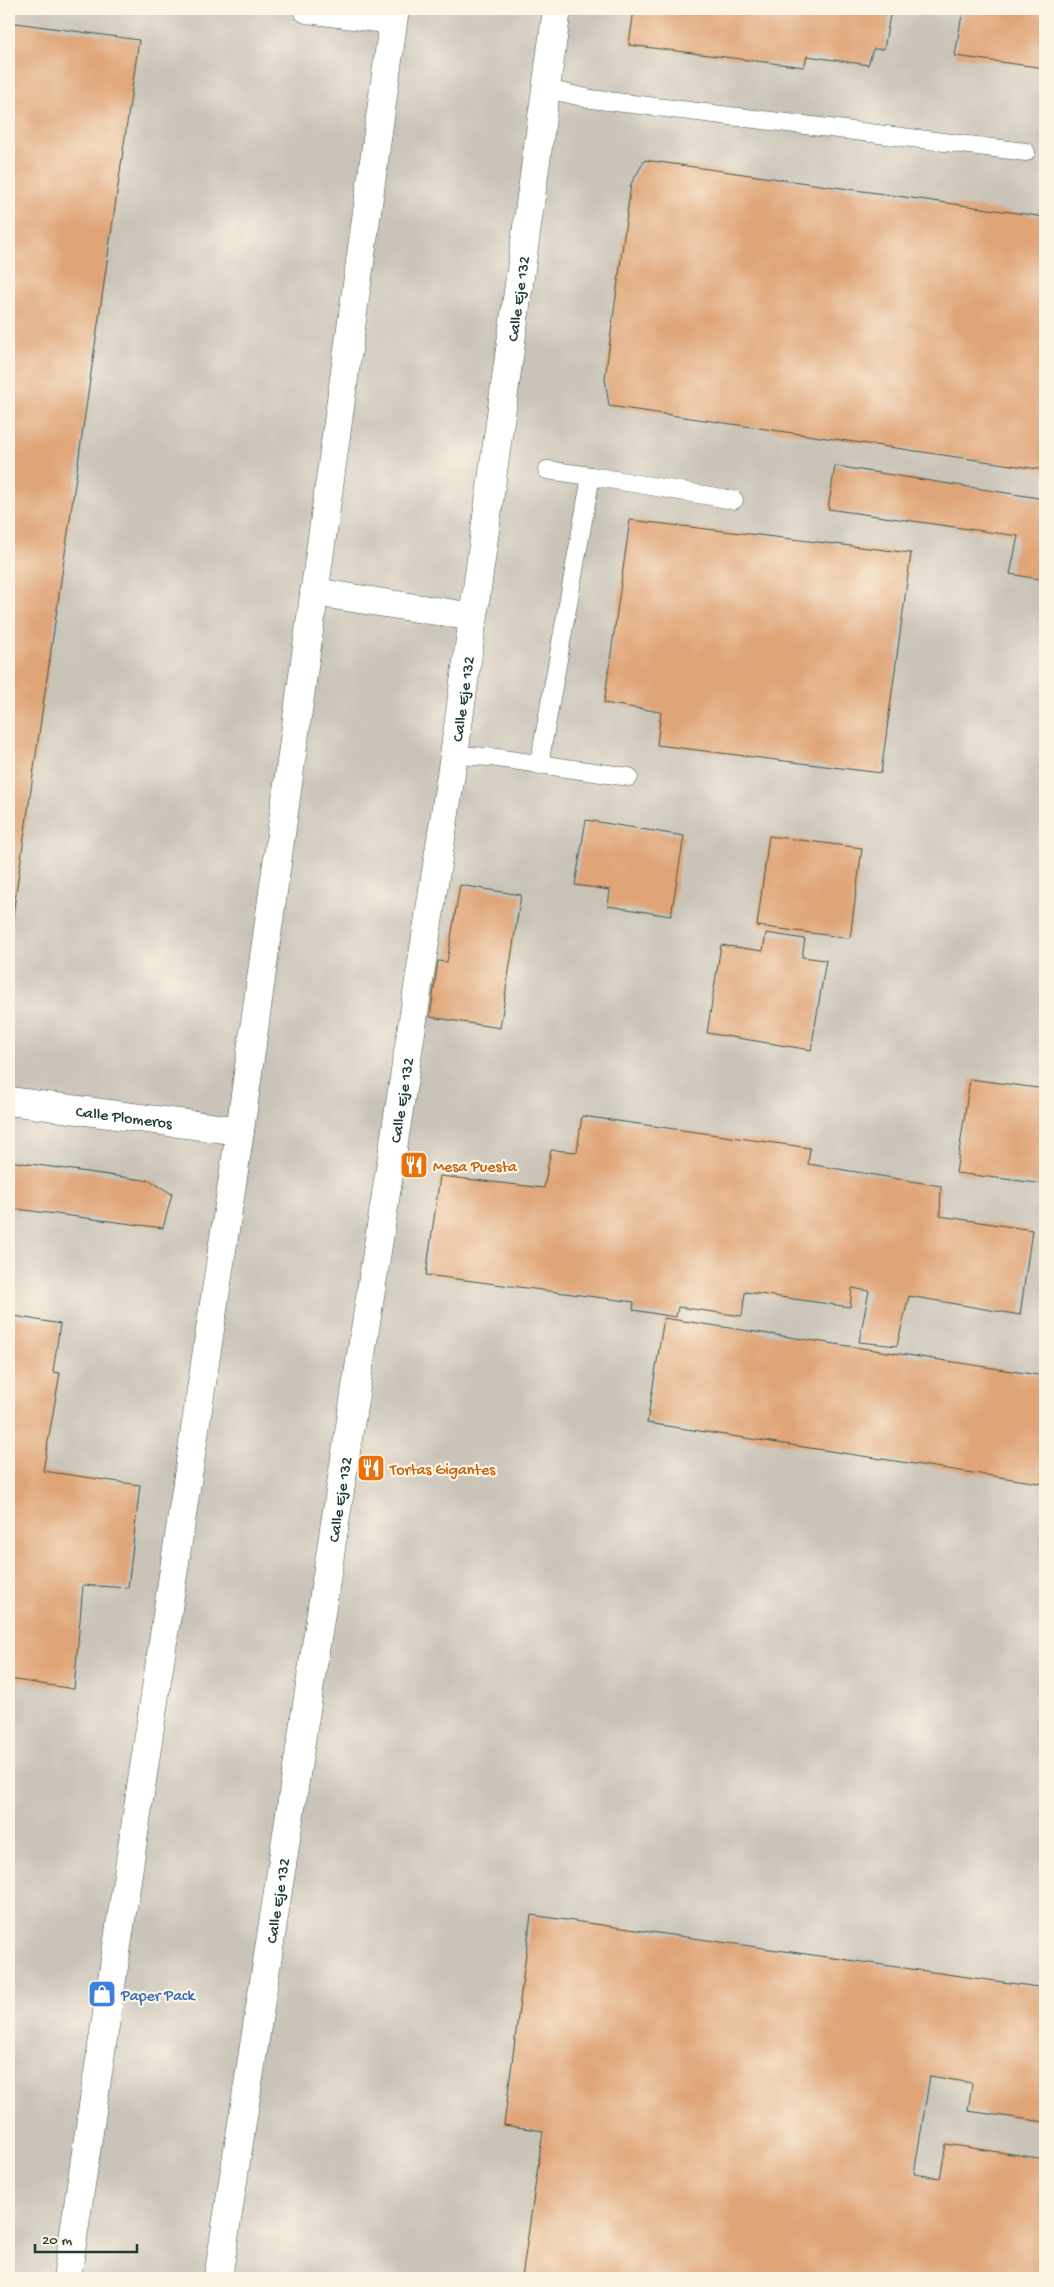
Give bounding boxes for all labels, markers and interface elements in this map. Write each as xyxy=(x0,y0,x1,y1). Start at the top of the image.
street label: Calle Eje 132 xyxy=(505,255,536,343)
street label: Calle Eje 132 xyxy=(450,655,481,743)
street label: Calle Eje 132 xyxy=(388,1056,420,1145)
street label: Calle Plomeros xyxy=(74,1104,174,1135)
restaurant icon: Mesa Puesta xyxy=(399,1150,429,1180)
place label: Mesa Puesta xyxy=(433,1159,518,1178)
restaurant icon: Tortas Gigantes xyxy=(356,1453,386,1483)
street label: Calle Eje 132 xyxy=(326,1456,358,1544)
place label: Tortas Gigantes xyxy=(389,1462,496,1481)
street label: Calle Eje 132 xyxy=(264,1857,296,1945)
shop icon: Paper Pack xyxy=(87,1979,117,2009)
place label: Paper Pack xyxy=(120,1988,196,2007)
scale bar xyxy=(35,2222,138,2254)
text: 20 m xyxy=(42,2232,72,2250)

